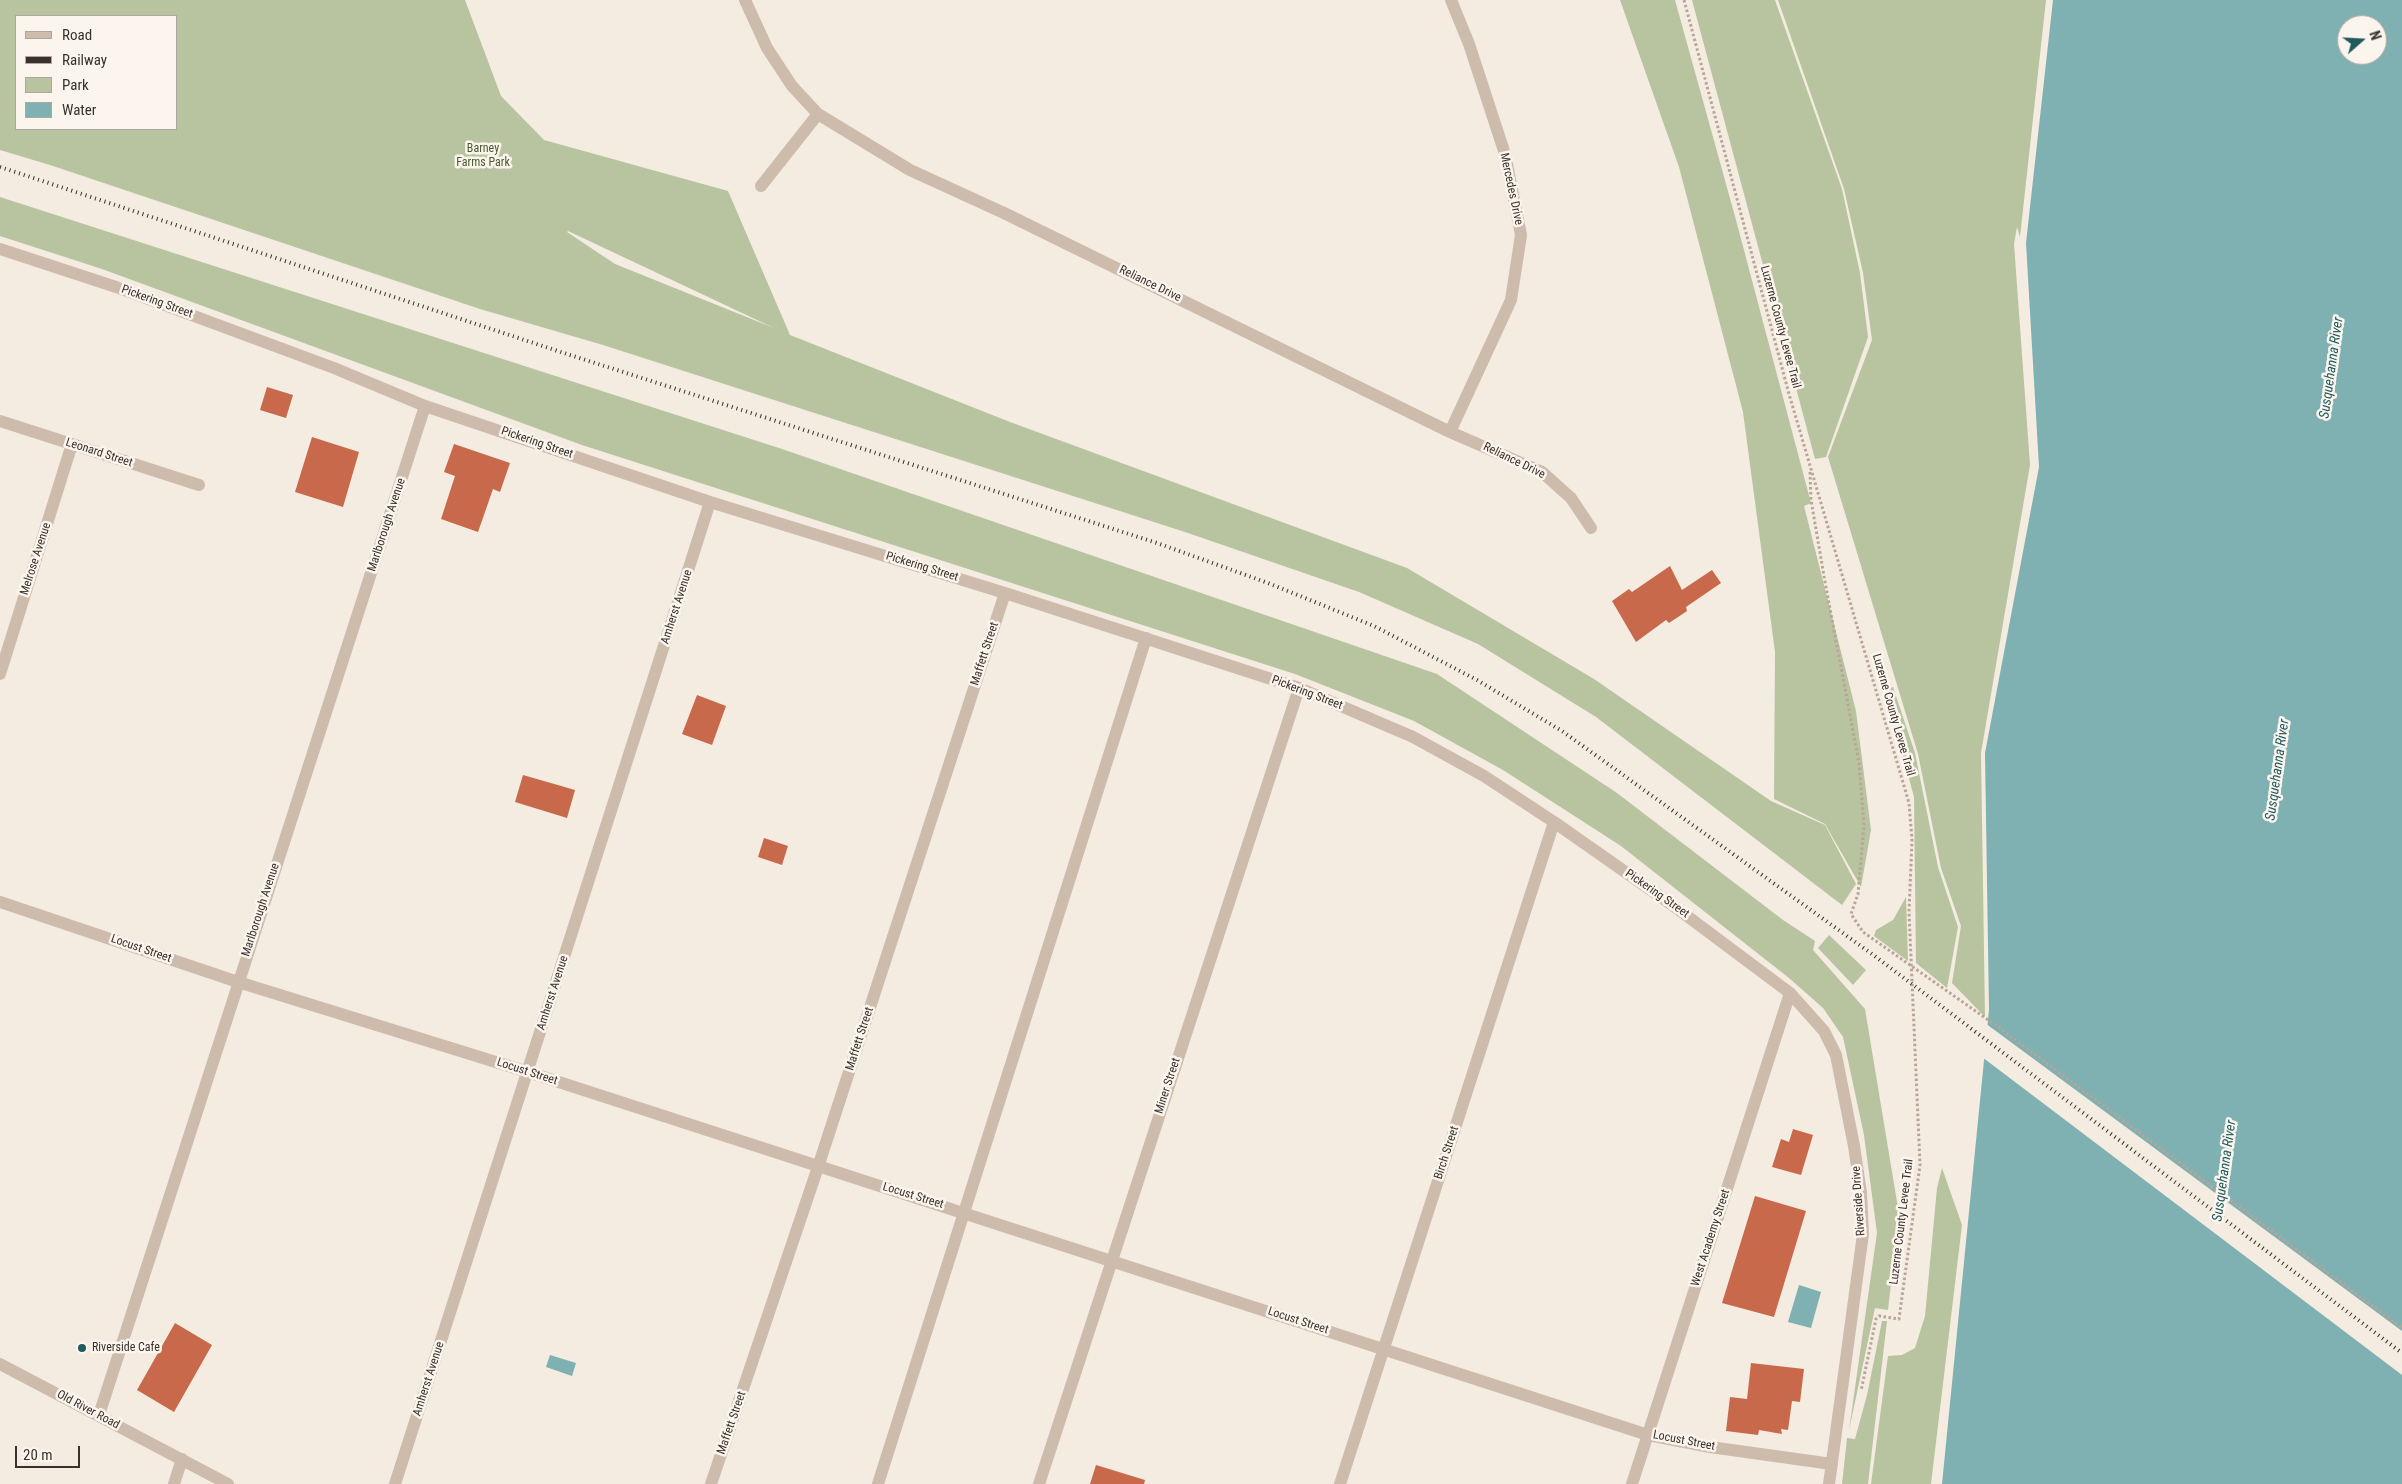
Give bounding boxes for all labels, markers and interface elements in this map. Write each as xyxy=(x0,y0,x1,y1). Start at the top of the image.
legend xyxy=(15,15,178,130)
north arrow xyxy=(2337,15,2387,65)
text: Road xyxy=(62,26,92,44)
text: N xyxy=(2366,29,2384,42)
text: Railway xyxy=(62,51,107,69)
text: Park xyxy=(62,76,89,94)
text: Water xyxy=(62,101,96,119)
park label: Barney Farms Park xyxy=(456,142,510,170)
street label: Mercedes Drive xyxy=(1496,152,1526,226)
street label: Reliance Drive xyxy=(1117,263,1183,305)
street label: Luzerne County Levee Trail xyxy=(1757,264,1803,390)
street label: Pickering Street xyxy=(119,282,195,322)
water label: Susquehanna River xyxy=(2317,316,2347,420)
street label: Pickering Street xyxy=(499,424,575,462)
street label: Leonard Street xyxy=(64,435,134,471)
street label: Reliance Drive xyxy=(1481,440,1547,482)
street label: Marlborough Avenue xyxy=(365,476,409,574)
street label: Melrose Avenue xyxy=(18,521,54,597)
street label: Pickering Street xyxy=(884,549,960,585)
street label: Amherst Avenue xyxy=(658,568,696,646)
street label: Maffett Street xyxy=(968,620,1002,688)
street label: Luzerne County Levee Trail xyxy=(1869,652,1917,778)
street label: Pickering Street xyxy=(1269,673,1345,713)
water label: Susquehanna River xyxy=(2263,718,2293,822)
street label: Marlborough Avenue xyxy=(239,861,283,959)
street label: Pickering Street xyxy=(1622,867,1692,921)
street label: Locust Street xyxy=(109,932,173,966)
street label: Amherst Avenue xyxy=(534,954,572,1032)
street label: Maffett Street xyxy=(843,1005,877,1073)
street label: Locust Street xyxy=(495,1055,559,1089)
street label: Miner Street xyxy=(1152,1056,1184,1116)
water label: Susquehanna River xyxy=(2210,1119,2240,1223)
street label: Birch Street xyxy=(1432,1125,1462,1181)
street label: Luzerne County Levee Trail xyxy=(1887,1158,1917,1286)
street label: Riverside Drive xyxy=(1849,1166,1869,1236)
street label: Locust Street xyxy=(881,1180,945,1212)
street label: West Academy Street xyxy=(1689,1188,1733,1288)
street label: Locust Street xyxy=(1266,1304,1330,1338)
street label: Amherst Avenue xyxy=(410,1340,448,1418)
place label: Riverside Cafe xyxy=(92,1341,160,1355)
marker: Riverside Cafe xyxy=(76,1342,88,1354)
street label: Old River Road xyxy=(54,1387,122,1433)
street label: Maffett Street xyxy=(714,1390,750,1456)
street label: Locust Street xyxy=(1652,1428,1716,1454)
scale bar xyxy=(18,1436,82,1468)
text: 20 m xyxy=(23,1446,53,1464)

